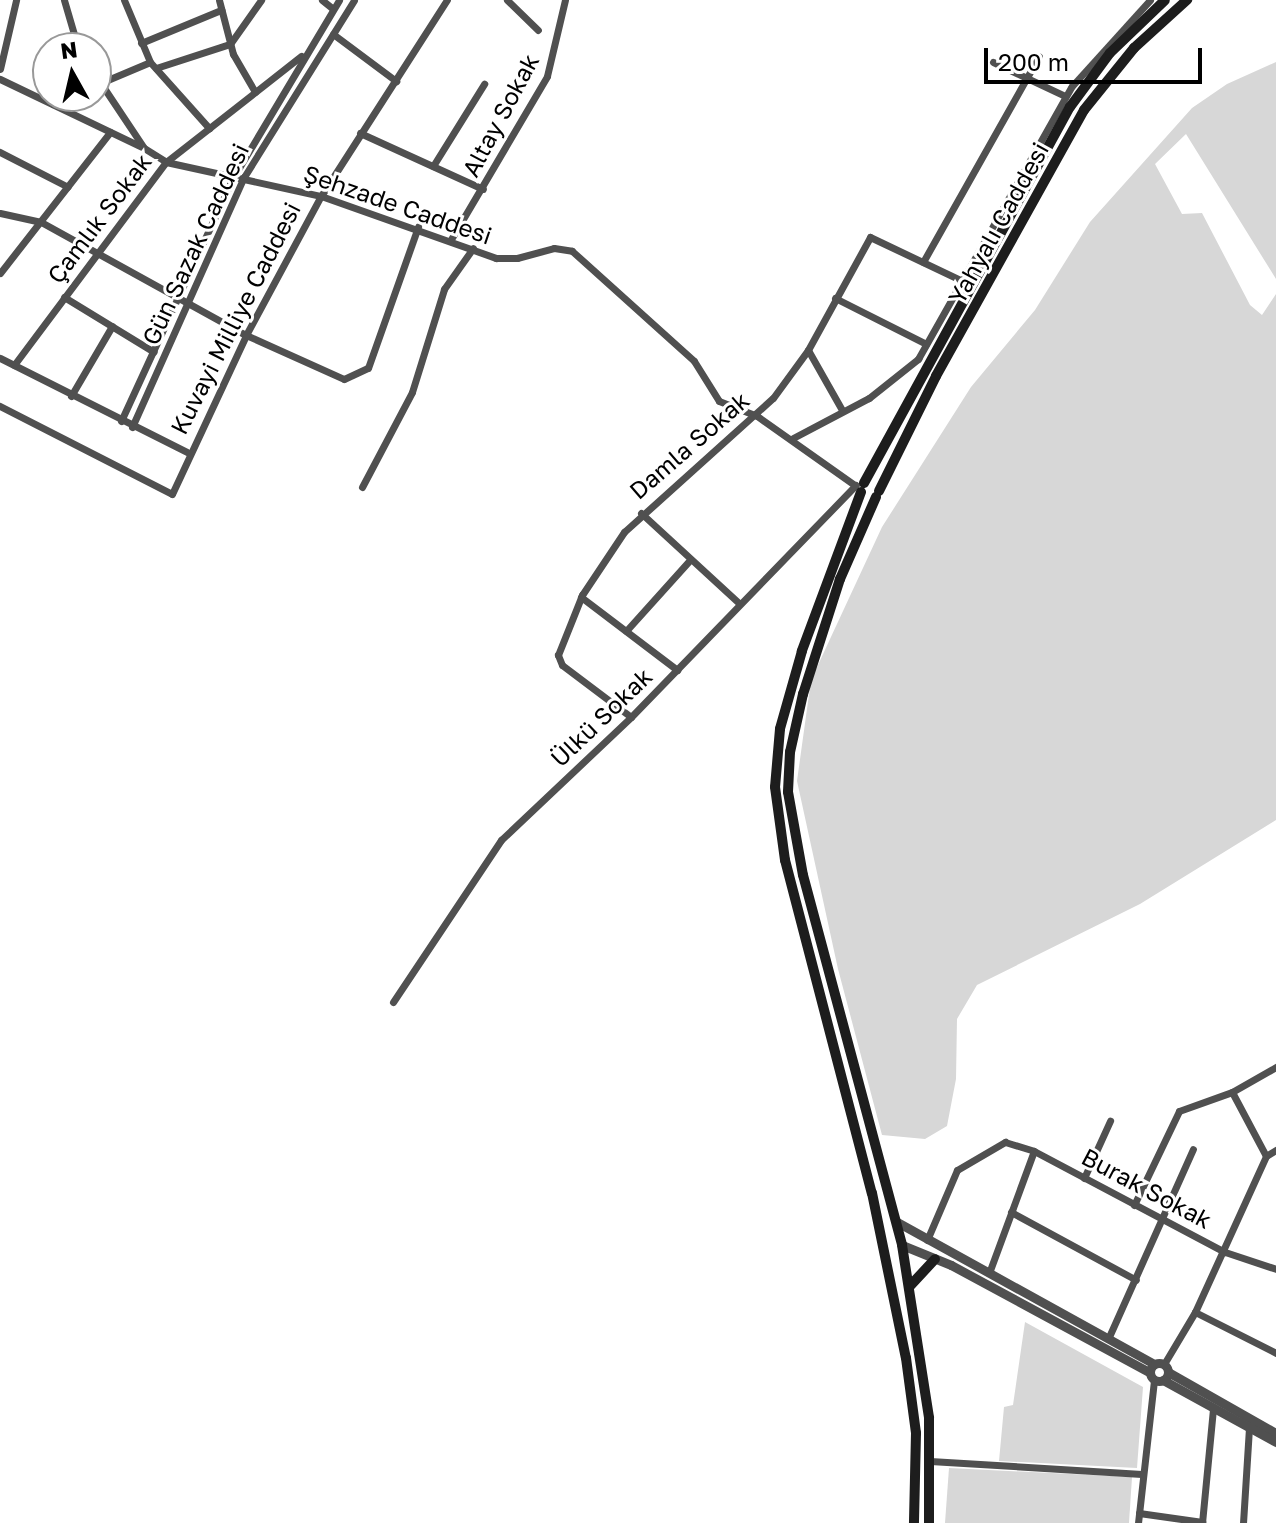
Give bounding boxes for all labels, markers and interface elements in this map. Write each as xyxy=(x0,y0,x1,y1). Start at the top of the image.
north arrow xyxy=(32,32,112,112)
scale bar xyxy=(988,32,1206,82)
text: N xyxy=(59,35,79,64)
text: 200 m xyxy=(998,47,1069,76)
street label: Altay Sokak xyxy=(456,49,544,181)
street label: Yahyalı Caddesi xyxy=(942,137,1054,309)
street label: Gün Sazak Caddesi xyxy=(136,139,254,349)
street label: Çamlık Sokak xyxy=(41,147,157,289)
street label: Şehzade Caddesi xyxy=(300,158,496,250)
street label: Kuvayi Milliye Caddesi xyxy=(164,197,306,439)
street label: Damla Sokak xyxy=(623,385,755,505)
street label: Ülkü Sokak xyxy=(544,662,658,772)
street label: Burak Sokak xyxy=(1077,1142,1217,1234)

